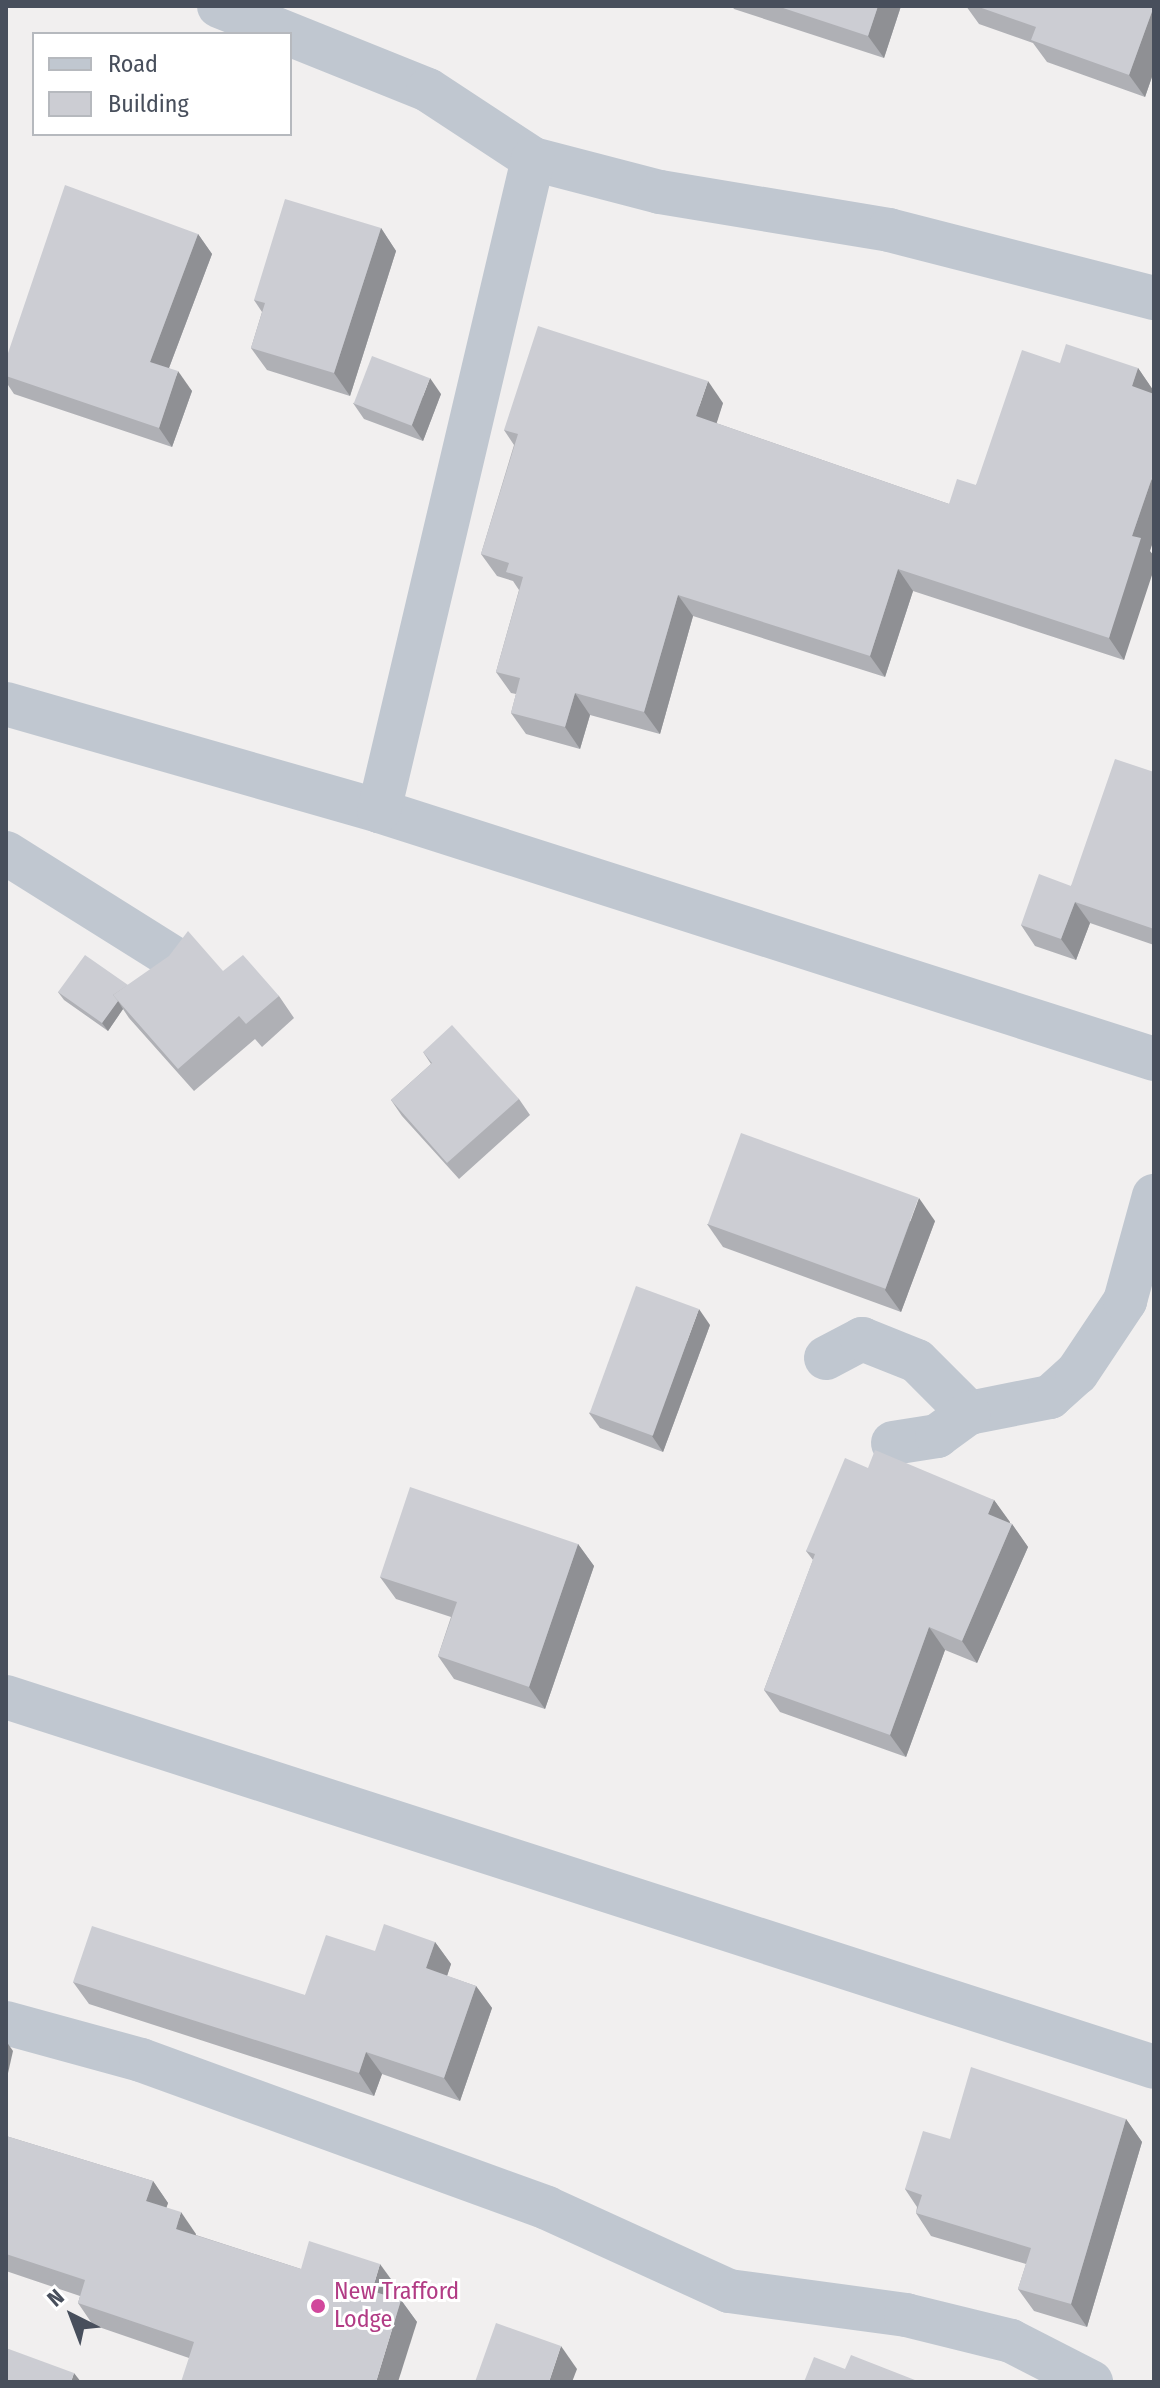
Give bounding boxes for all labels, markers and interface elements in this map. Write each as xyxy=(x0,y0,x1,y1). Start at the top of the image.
legend xyxy=(32,32,292,136)
text: Road xyxy=(108,50,158,78)
text: Building xyxy=(108,90,189,118)
north arrow xyxy=(32,2276,112,2356)
place label: New Trafford Lodge xyxy=(334,2278,459,2334)
text: N xyxy=(42,2283,70,2312)
marker: New Trafford Lodge xyxy=(309,2297,327,2315)

